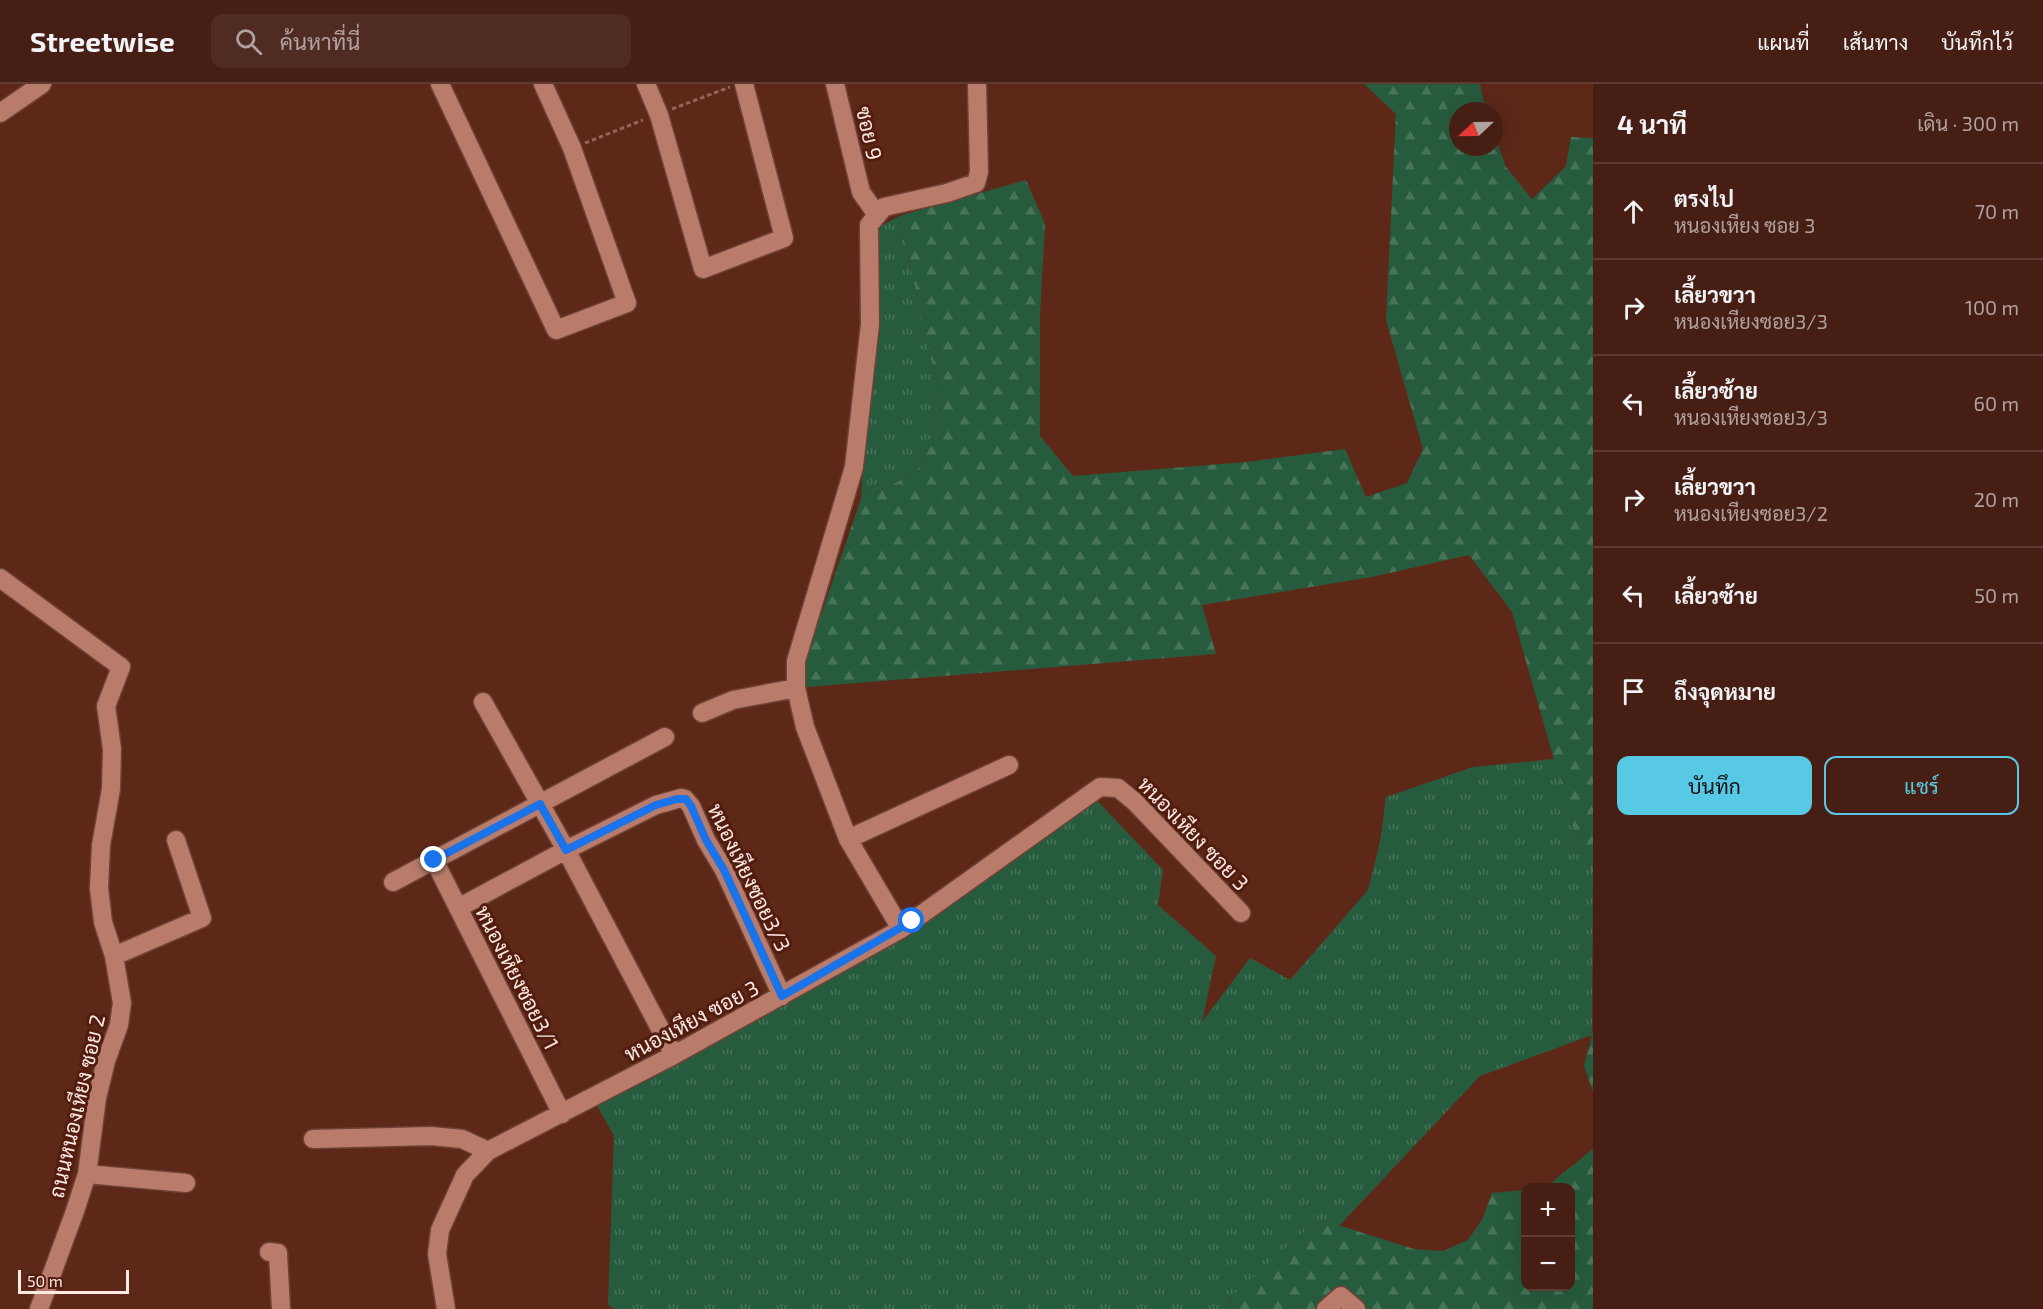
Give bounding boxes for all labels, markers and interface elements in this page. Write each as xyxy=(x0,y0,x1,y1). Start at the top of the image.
search box xyxy=(211,14,631,68)
text: Streetwise xyxy=(30,24,175,58)
icon: search xyxy=(232,25,265,58)
text: ค้นหาที่นี่ xyxy=(280,28,360,54)
text: แผนที่ xyxy=(1757,29,1810,54)
text: เส้นทาง xyxy=(1843,29,1908,54)
text: บันทึกไว้ xyxy=(1941,29,2013,54)
north arrow xyxy=(1449,102,1503,156)
street label: ซอย 9 xyxy=(852,104,888,162)
text: 4 นาที xyxy=(1617,108,1687,139)
text: เดิน · 300 m xyxy=(1917,111,2019,135)
text: ตรงไป xyxy=(1674,185,1734,211)
icon: ahead xyxy=(1617,195,1650,228)
text: 70 m xyxy=(1975,199,2019,223)
text: หนองเหียง ซอย 3 xyxy=(1674,213,1815,237)
text: เลี้ยวขวา xyxy=(1674,281,1756,307)
icon: right xyxy=(1617,291,1650,324)
text: 100 m xyxy=(1965,295,2019,319)
text: หนองเหียงซอย3/3 xyxy=(1674,309,1828,333)
text: เลี้ยวซ้าย xyxy=(1674,377,1758,403)
icon: left xyxy=(1617,387,1650,420)
text: 60 m xyxy=(1974,391,2019,415)
text: หนองเหียงซอย3/3 xyxy=(1674,405,1828,429)
text: เลี้ยวขวา xyxy=(1674,473,1756,499)
icon: right xyxy=(1617,483,1650,516)
text: 20 m xyxy=(1974,487,2019,511)
text: หนองเหียงซอย3/2 xyxy=(1674,501,1828,525)
icon: left xyxy=(1617,579,1650,612)
text: เลี้ยวซ้าย xyxy=(1674,582,1758,608)
text: 50 m xyxy=(1974,583,2019,607)
icon: arrive xyxy=(1617,675,1650,708)
text: ถึงจุดหมาย xyxy=(1674,678,1776,704)
button: บันทึก xyxy=(1617,756,1812,815)
button: แชร์ xyxy=(1824,756,2019,815)
street label: หนองเหียง ซอย 3 xyxy=(1133,771,1255,895)
street label: หนองเหียงซอย3/3 xyxy=(703,799,797,955)
route end xyxy=(420,846,446,872)
street label: หนองเหียงซอย3/1 xyxy=(471,901,565,1053)
route start xyxy=(898,907,924,933)
street label: หนองเหียง ซอย 3 xyxy=(620,974,762,1066)
street label: ถนนหนองเหียง ซอย 2 xyxy=(43,1012,109,1200)
map controls xyxy=(1521,1183,1575,1291)
button: + xyxy=(1521,1183,1575,1237)
button: − xyxy=(1521,1237,1575,1291)
scale bar xyxy=(18,1267,129,1294)
text: 50 m xyxy=(27,1271,63,1290)

